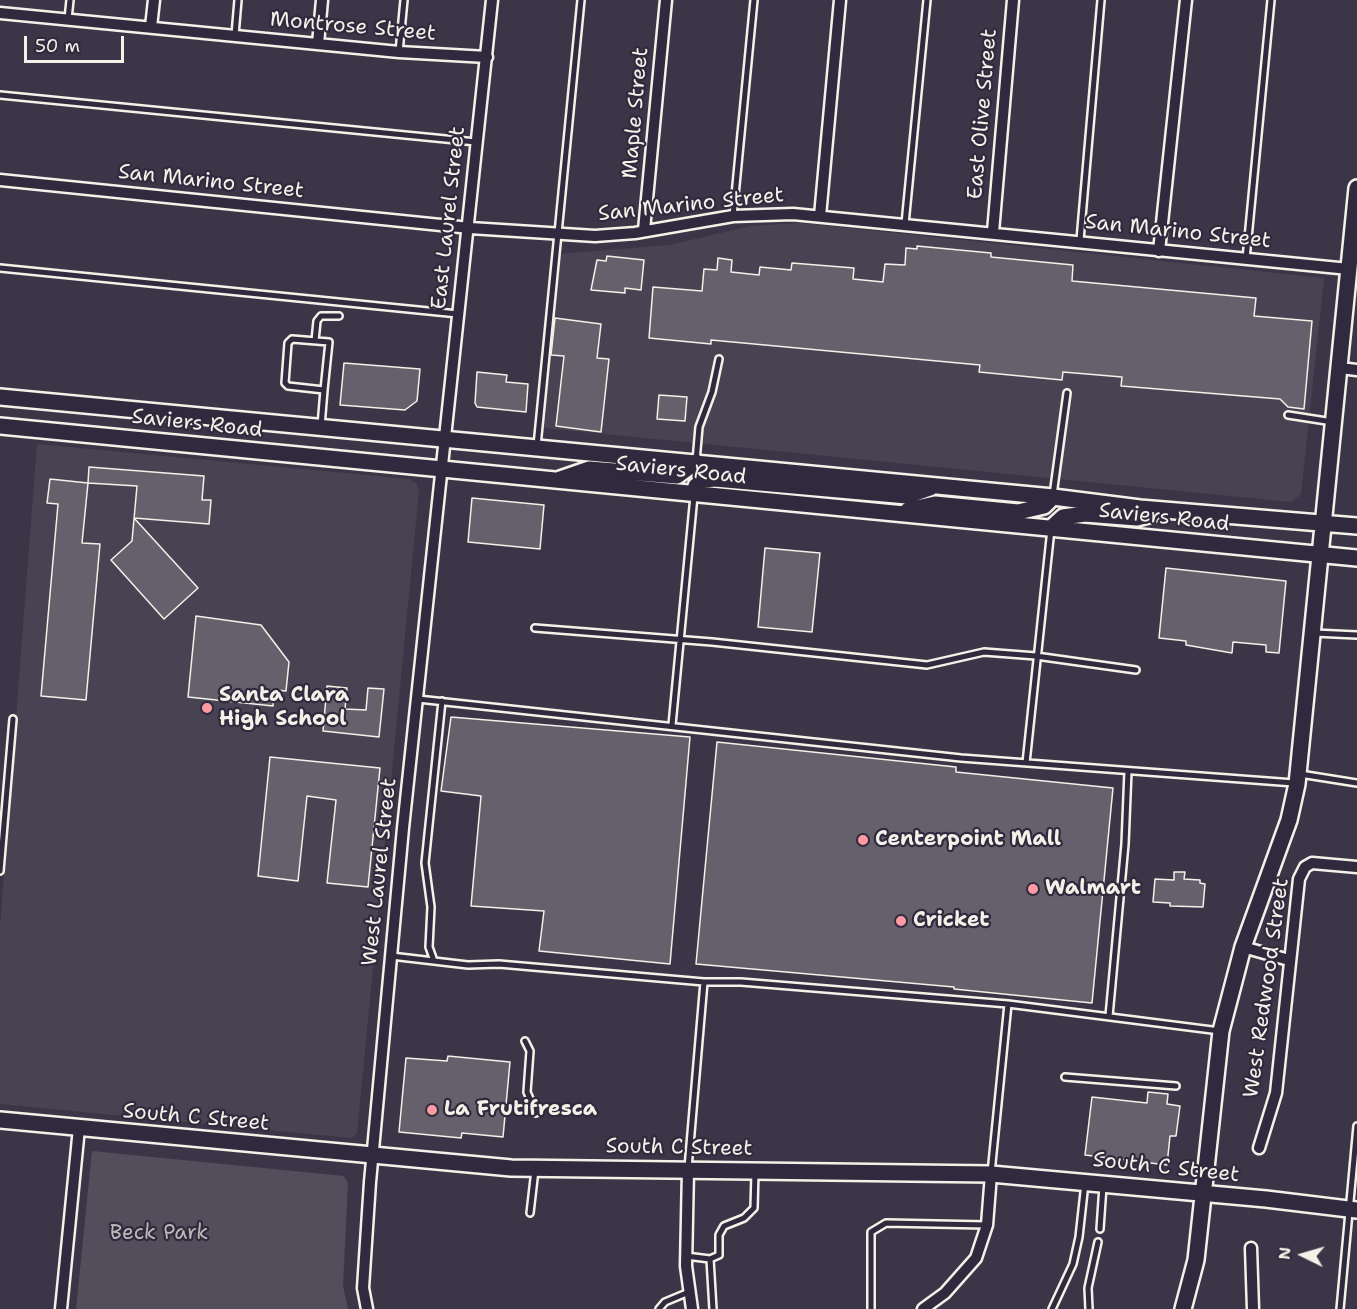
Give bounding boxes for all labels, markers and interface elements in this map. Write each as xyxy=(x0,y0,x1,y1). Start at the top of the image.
street label: Montrose Street xyxy=(269,7,437,47)
scale bar xyxy=(27,24,128,62)
street label: East Olive Street xyxy=(963,28,1003,200)
text: 50 m xyxy=(35,34,80,58)
street label: Maple Street xyxy=(618,46,654,180)
street label: East Laurel Street xyxy=(427,125,471,311)
street label: San Marino Street xyxy=(117,160,305,204)
street label: San Marino Street xyxy=(597,183,785,227)
street label: San Marino Street xyxy=(1084,210,1272,254)
street label: Saviers Road xyxy=(130,405,264,443)
street label: Saviers Road xyxy=(614,452,748,490)
street label: Saviers Road xyxy=(1097,499,1231,537)
place label: Santa Clara High School xyxy=(219,683,349,733)
marker: Santa Clara High School xyxy=(200,701,214,715)
street label: West Laurel Street xyxy=(358,777,402,967)
place label: Centerpoint Mall xyxy=(875,827,1061,853)
marker: Centerpoint Mall xyxy=(856,833,870,847)
place label: Walmart xyxy=(1045,876,1141,902)
street label: West Redwood Street xyxy=(1239,876,1295,1100)
marker: Walmart xyxy=(1026,882,1040,896)
place label: Cricket xyxy=(913,908,990,934)
marker: Cricket xyxy=(894,914,908,928)
place label: La Frutifresca xyxy=(444,1097,597,1123)
street label: South C Street xyxy=(122,1099,270,1137)
marker: La Frutifresca xyxy=(425,1103,439,1117)
street label: South C Street xyxy=(605,1134,753,1162)
street label: South C Street xyxy=(1092,1148,1240,1188)
park label: Beck Park xyxy=(110,1221,208,1247)
north arrow xyxy=(1273,1225,1333,1285)
text: N xyxy=(1274,1246,1296,1261)

